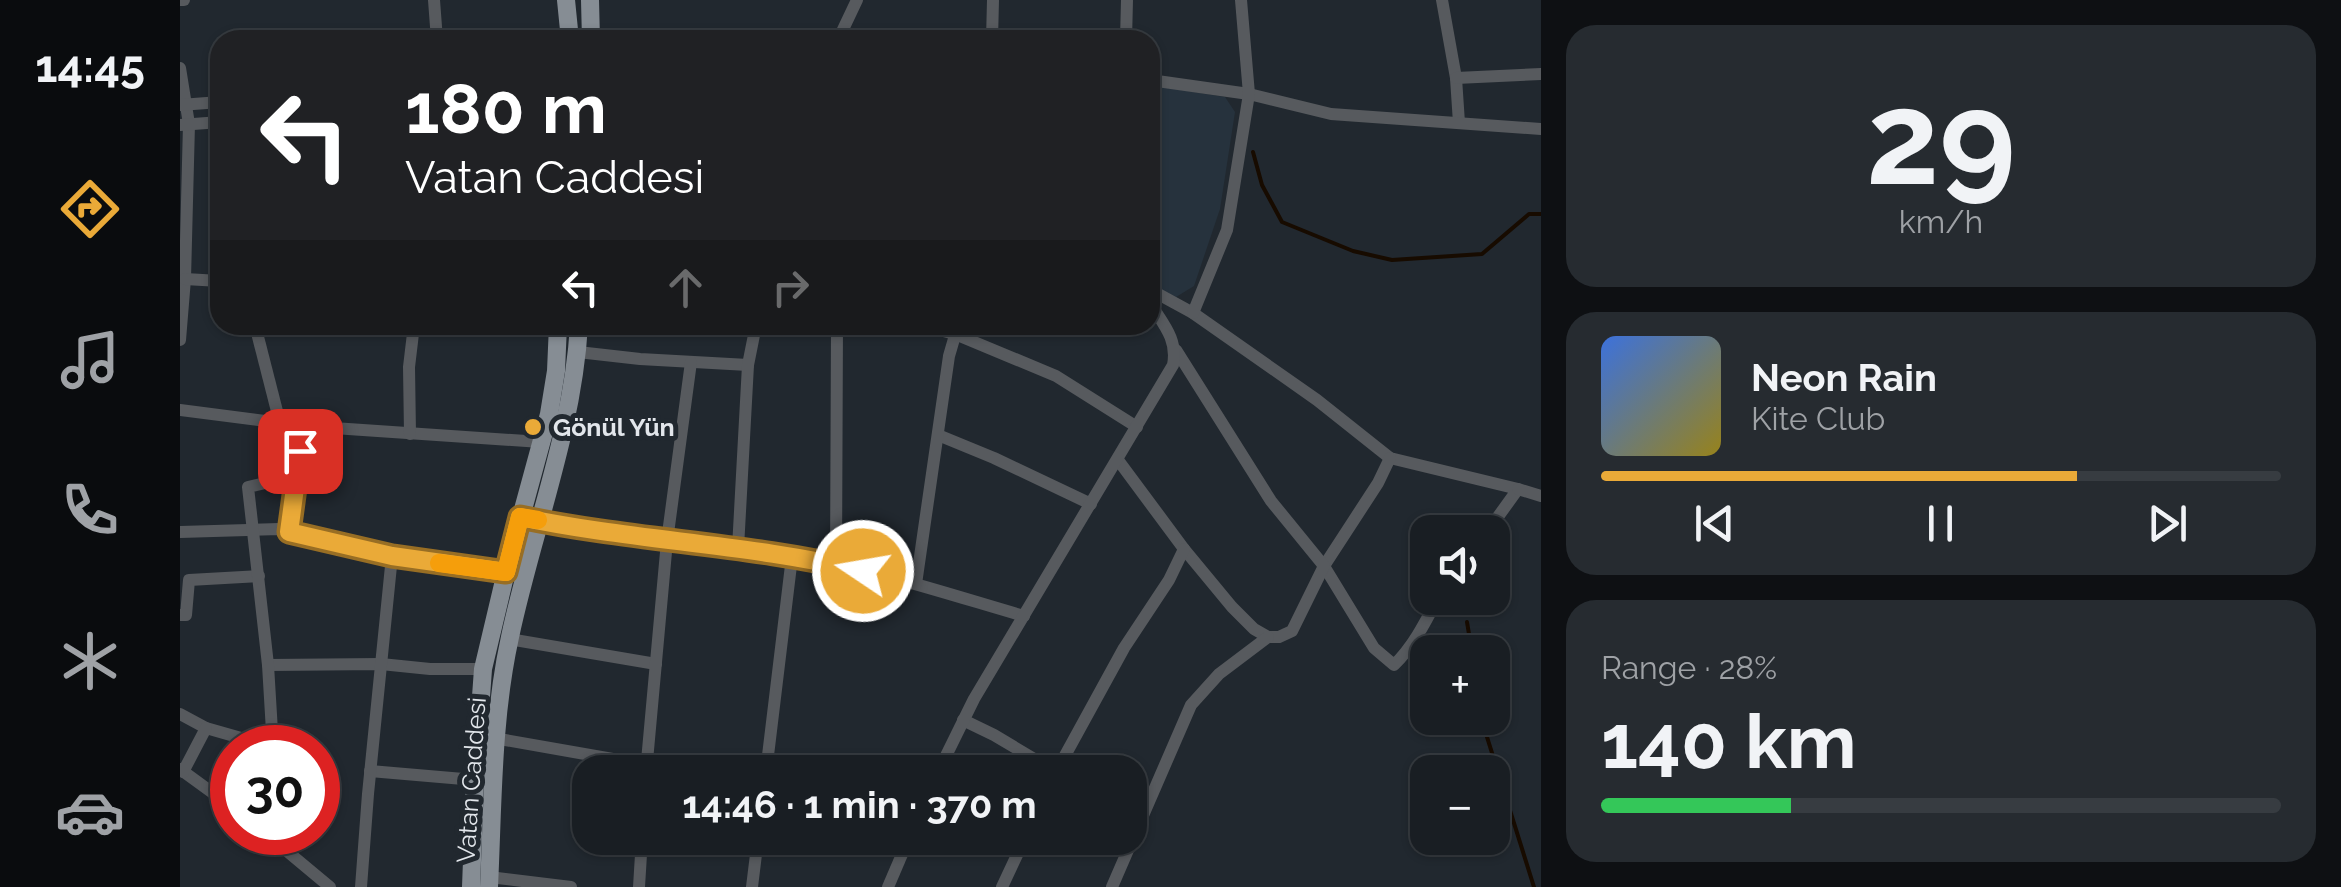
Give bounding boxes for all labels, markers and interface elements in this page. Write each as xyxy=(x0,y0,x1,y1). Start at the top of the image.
text: 14:45 xyxy=(35,40,145,93)
text: 29 xyxy=(1866,62,2016,214)
text: 180 m xyxy=(405,67,607,149)
icon: left xyxy=(240,70,370,200)
text: Vatan Caddesi xyxy=(405,151,704,204)
icon: directions xyxy=(55,174,125,244)
text: km/h xyxy=(1899,203,1983,240)
icon: left xyxy=(553,260,608,315)
icon: ahead xyxy=(658,260,713,315)
icon: right xyxy=(763,260,818,315)
icon: music xyxy=(55,325,125,395)
text: Neon Rain xyxy=(1751,355,1937,400)
text: Kite Club xyxy=(1751,400,1885,437)
pin xyxy=(258,409,343,494)
place label: Gönül Yün xyxy=(553,412,675,442)
marker: Gönül Yün xyxy=(522,416,544,438)
icon: arrive xyxy=(273,424,328,479)
icon: phone xyxy=(55,475,125,545)
icon: previous xyxy=(1687,496,1742,551)
icon: pause xyxy=(1913,496,1968,551)
icon: next xyxy=(2140,496,2195,551)
map controls xyxy=(1410,515,1510,855)
button: sound xyxy=(1410,515,1510,615)
position arrow xyxy=(811,519,915,623)
icon: climate xyxy=(55,626,125,696)
button: + xyxy=(1410,635,1510,735)
text: Range · 28% xyxy=(1601,649,1777,686)
street label: Vatan Caddesi xyxy=(450,696,492,864)
text: 140 km xyxy=(1601,697,1857,786)
speed limit sign: 30 xyxy=(210,725,340,855)
button: − xyxy=(1410,755,1510,855)
icon: car xyxy=(55,777,125,847)
text: 14:46 · 1 min · 370 m xyxy=(682,782,1037,827)

